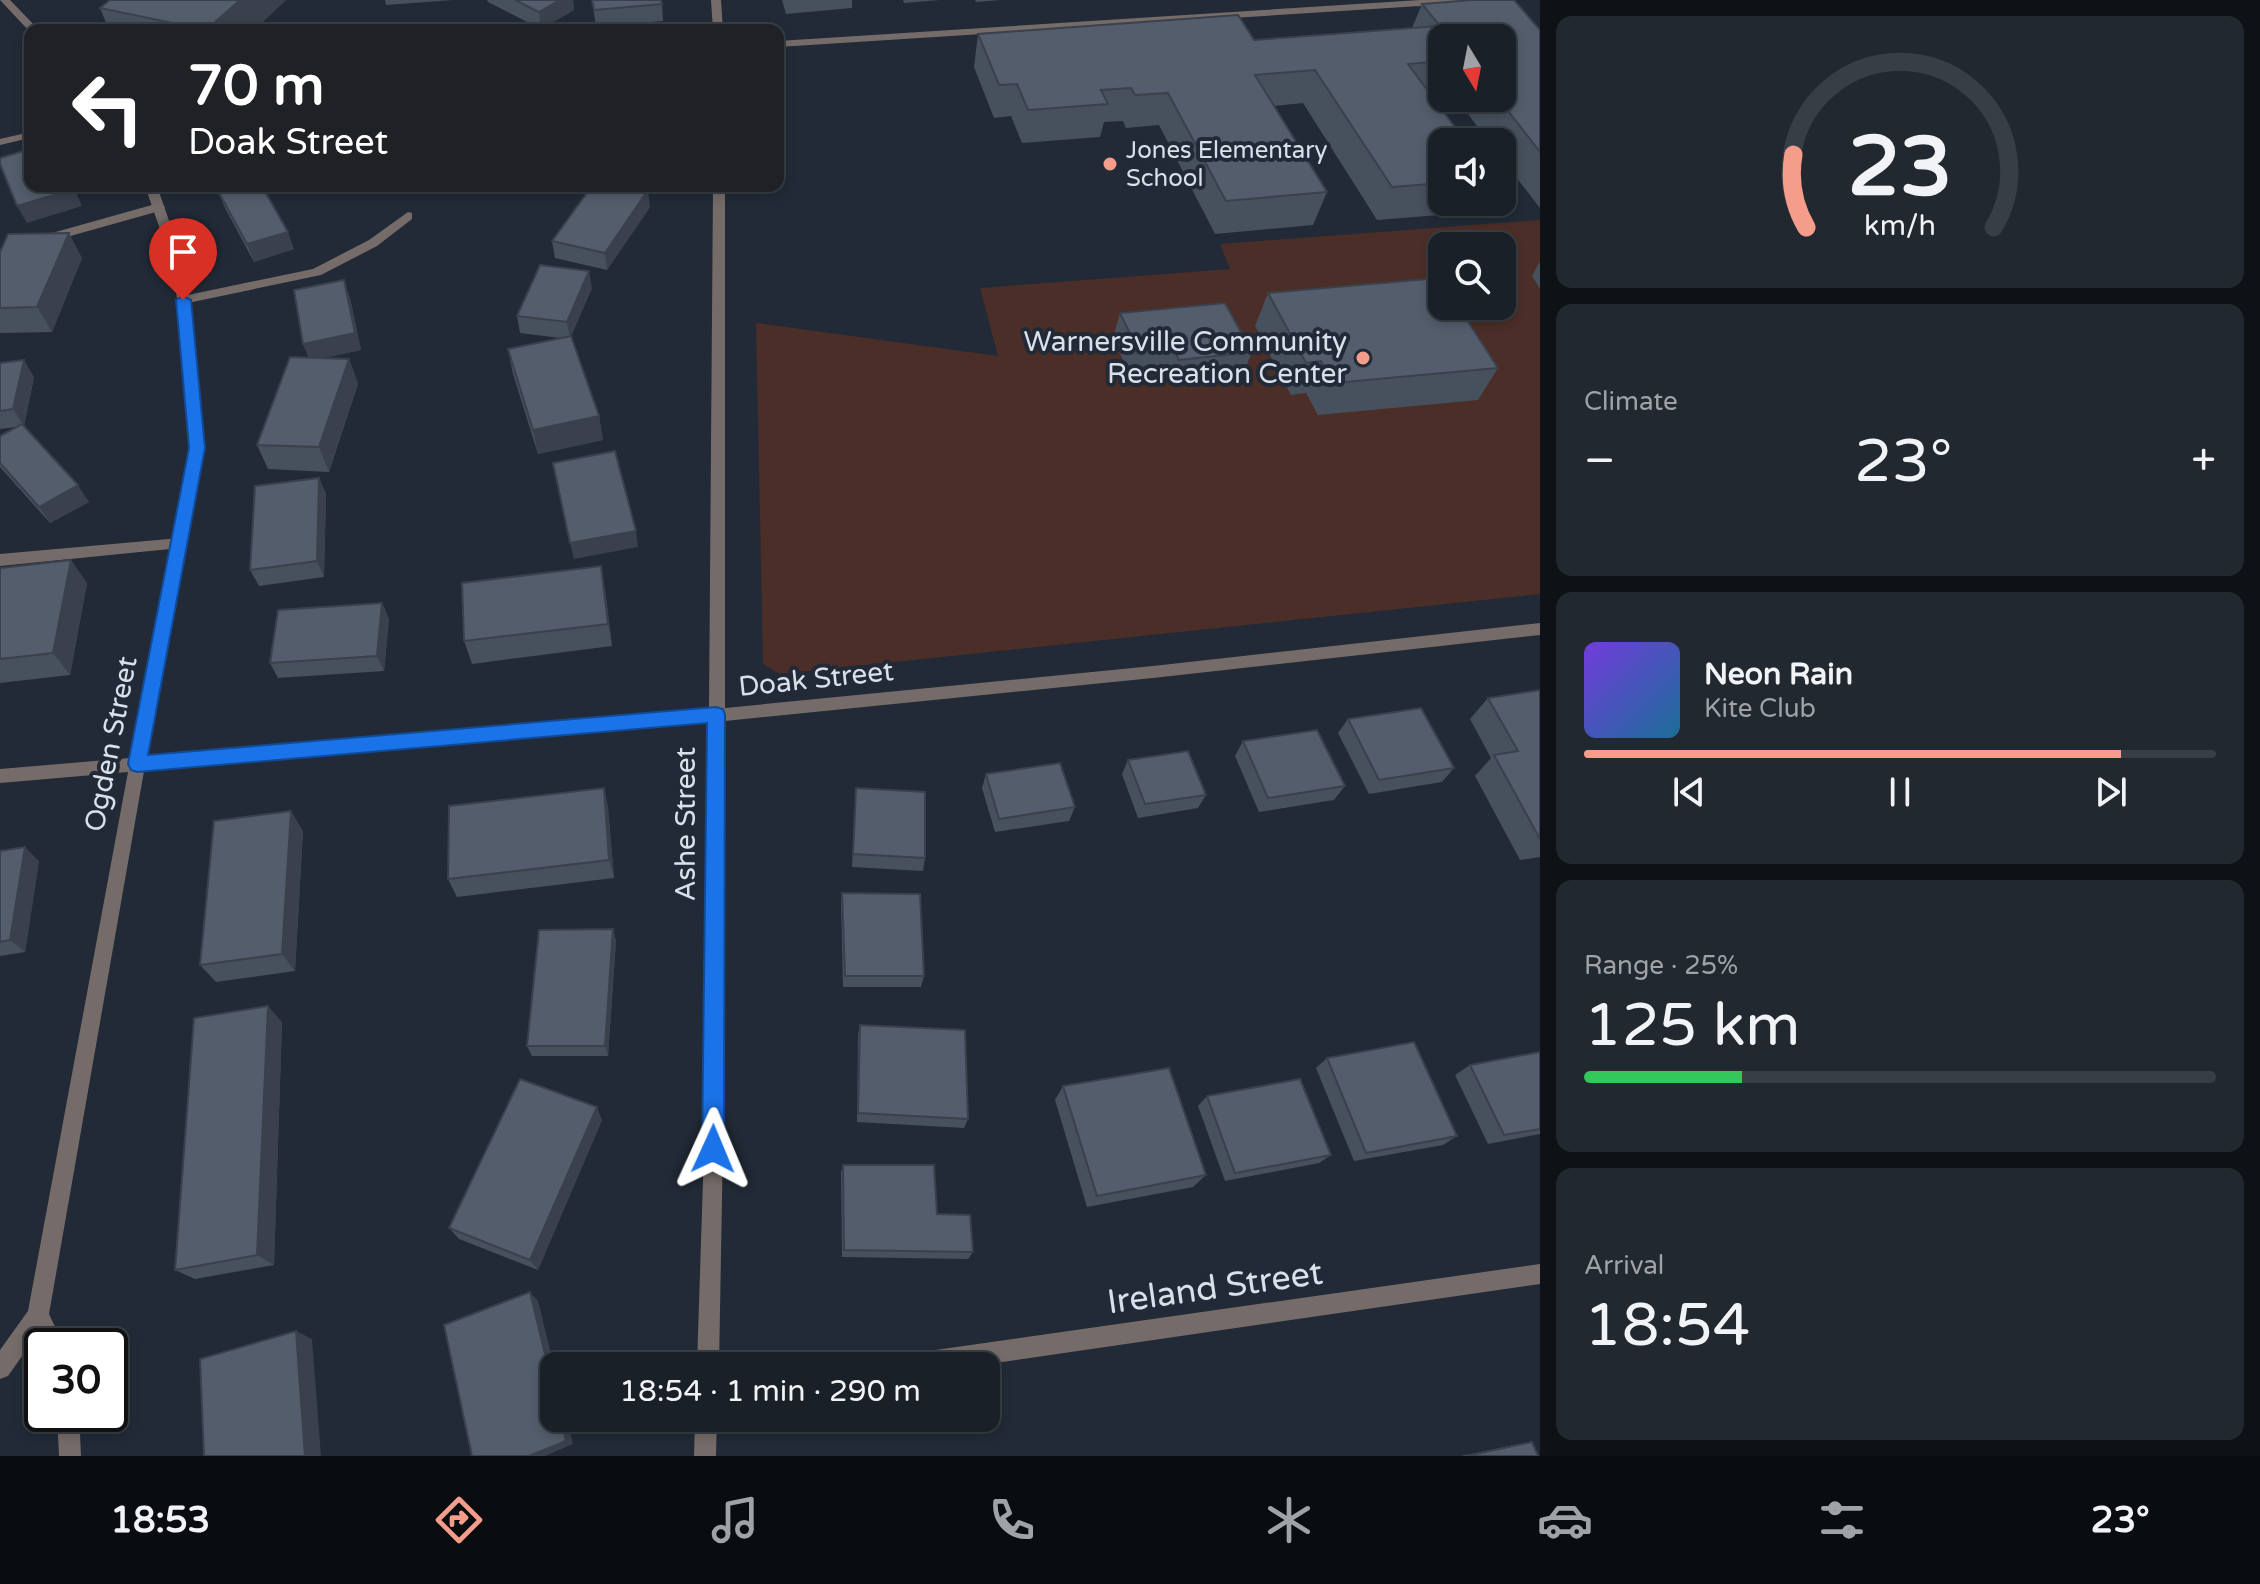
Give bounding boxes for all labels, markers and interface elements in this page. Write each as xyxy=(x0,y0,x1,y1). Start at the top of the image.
north arrow xyxy=(1428,24,1516,112)
map controls xyxy=(1428,24,1516,320)
text: 70 m xyxy=(188,53,324,120)
icon: left xyxy=(56,56,160,160)
text: 23 xyxy=(1848,118,1952,218)
text: Doak Street xyxy=(188,121,388,164)
button: sound xyxy=(1428,128,1516,216)
place label: Jones Elementary School xyxy=(1126,136,1327,193)
marker: Jones Elementary School xyxy=(1101,155,1119,173)
text: km/h xyxy=(1864,209,1936,243)
pin xyxy=(149,218,217,300)
icon: arrive xyxy=(161,230,205,274)
button: search xyxy=(1428,232,1516,320)
place label: Warnersville Community Recreation Center xyxy=(1024,325,1347,391)
marker: Warnersville Community Recreation Center xyxy=(1354,349,1372,367)
text: Climate xyxy=(1584,386,1678,417)
text: 23° xyxy=(1854,426,1952,498)
text: − xyxy=(1584,435,1615,488)
text: + xyxy=(2191,435,2216,488)
street label: Ogden Street xyxy=(77,653,145,834)
street label: Doak Street xyxy=(737,654,896,704)
text: Neon Rain xyxy=(1704,656,1853,693)
text: Kite Club xyxy=(1704,693,1816,724)
street label: Ashe Street xyxy=(669,746,703,901)
icon: previous xyxy=(1667,770,1711,814)
icon: pause xyxy=(1878,770,1922,814)
icon: next xyxy=(2089,770,2133,814)
text: Range · 25% xyxy=(1584,950,1738,981)
text: 125 km xyxy=(1584,990,1800,1062)
position arrow xyxy=(671,1107,755,1191)
text: Arrival xyxy=(1584,1250,1664,1281)
street label: Ireland Street xyxy=(1105,1253,1325,1323)
text: 18:54 xyxy=(1584,1290,1750,1362)
speed limit sign: 30 xyxy=(24,1328,128,1432)
text: 18:54 · 1 min · 290 m xyxy=(619,1373,921,1410)
icon: directions xyxy=(431,1492,487,1548)
icon: music xyxy=(707,1492,763,1548)
icon: phone xyxy=(984,1492,1040,1548)
icon: climate xyxy=(1261,1492,1317,1548)
icon: car xyxy=(1537,1492,1593,1548)
icon: filters xyxy=(1814,1492,1870,1548)
text: 18:53 xyxy=(110,1499,210,1542)
text: 23° xyxy=(2091,1499,2150,1542)

